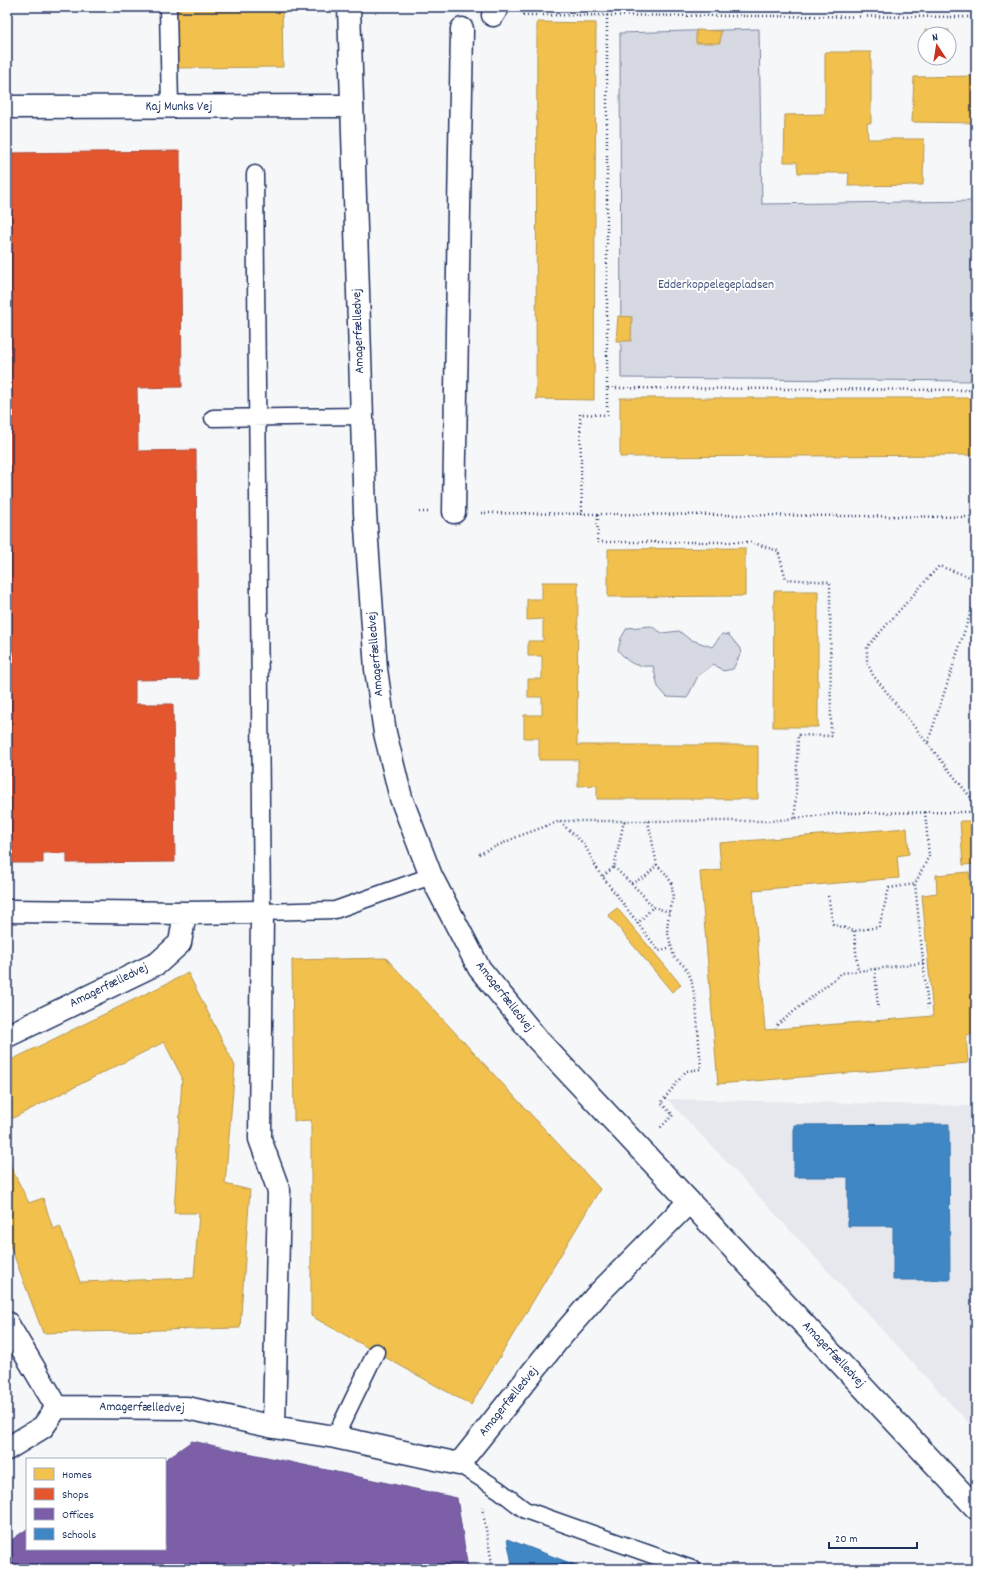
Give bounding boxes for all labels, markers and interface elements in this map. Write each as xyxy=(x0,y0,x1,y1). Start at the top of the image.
north arrow xyxy=(917,26,957,66)
text: N xyxy=(931,30,940,47)
street label: Kaj Munks Vej xyxy=(146,98,212,117)
park label: Edderkoppelegepladsen xyxy=(658,276,774,295)
street label: Amagerfælledvej xyxy=(348,288,370,374)
street label: Amagerfælledvej xyxy=(363,611,389,697)
street label: Amagerfælledvej xyxy=(470,958,538,1036)
street label: Amagerfælledvej xyxy=(66,959,152,1013)
street label: Amagerfælledvej xyxy=(797,1317,869,1393)
street label: Amagerfælledvej xyxy=(475,1363,543,1441)
street label: Amagerfælledvej xyxy=(99,1398,185,1418)
legend xyxy=(26,1458,166,1550)
text: Homes xyxy=(62,1467,92,1484)
text: Shops xyxy=(62,1487,89,1504)
text: Offices xyxy=(62,1507,94,1524)
scale bar xyxy=(829,1524,917,1550)
text: Schools xyxy=(62,1527,96,1544)
text: 20 m xyxy=(835,1531,858,1548)

